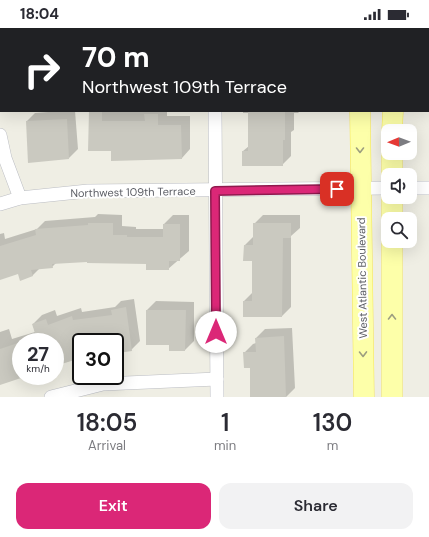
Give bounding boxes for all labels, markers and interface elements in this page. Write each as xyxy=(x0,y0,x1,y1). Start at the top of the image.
text: 18:04 xyxy=(20,4,59,24)
text: 70 m xyxy=(82,39,150,76)
icon: right xyxy=(16,44,68,96)
text: Northwest 109th Terrace xyxy=(82,75,287,99)
north arrow xyxy=(381,124,417,160)
map controls xyxy=(381,124,417,248)
one-way arrow xyxy=(356,147,364,153)
button: sound xyxy=(381,168,417,204)
pin xyxy=(320,172,354,206)
icon: arrive xyxy=(326,178,348,200)
street label: Northwest 109th Terrace xyxy=(70,184,196,200)
button: search xyxy=(381,212,417,248)
street label: West Atlantic Boulevard xyxy=(354,217,370,339)
position arrow xyxy=(195,311,237,353)
one-way arrow xyxy=(388,314,396,320)
speed limit sign: 30 xyxy=(72,333,124,385)
text: 27 xyxy=(27,341,49,367)
one-way arrow xyxy=(359,351,367,357)
text: km/h xyxy=(26,362,50,375)
text: 18:05 xyxy=(77,407,137,438)
text: 1 xyxy=(221,407,229,438)
text: 130 xyxy=(313,407,352,438)
text: Arrival xyxy=(88,437,126,454)
text: min xyxy=(214,437,236,454)
text: m xyxy=(327,437,338,454)
button: Exit xyxy=(16,483,211,529)
button: Share xyxy=(219,483,413,529)

